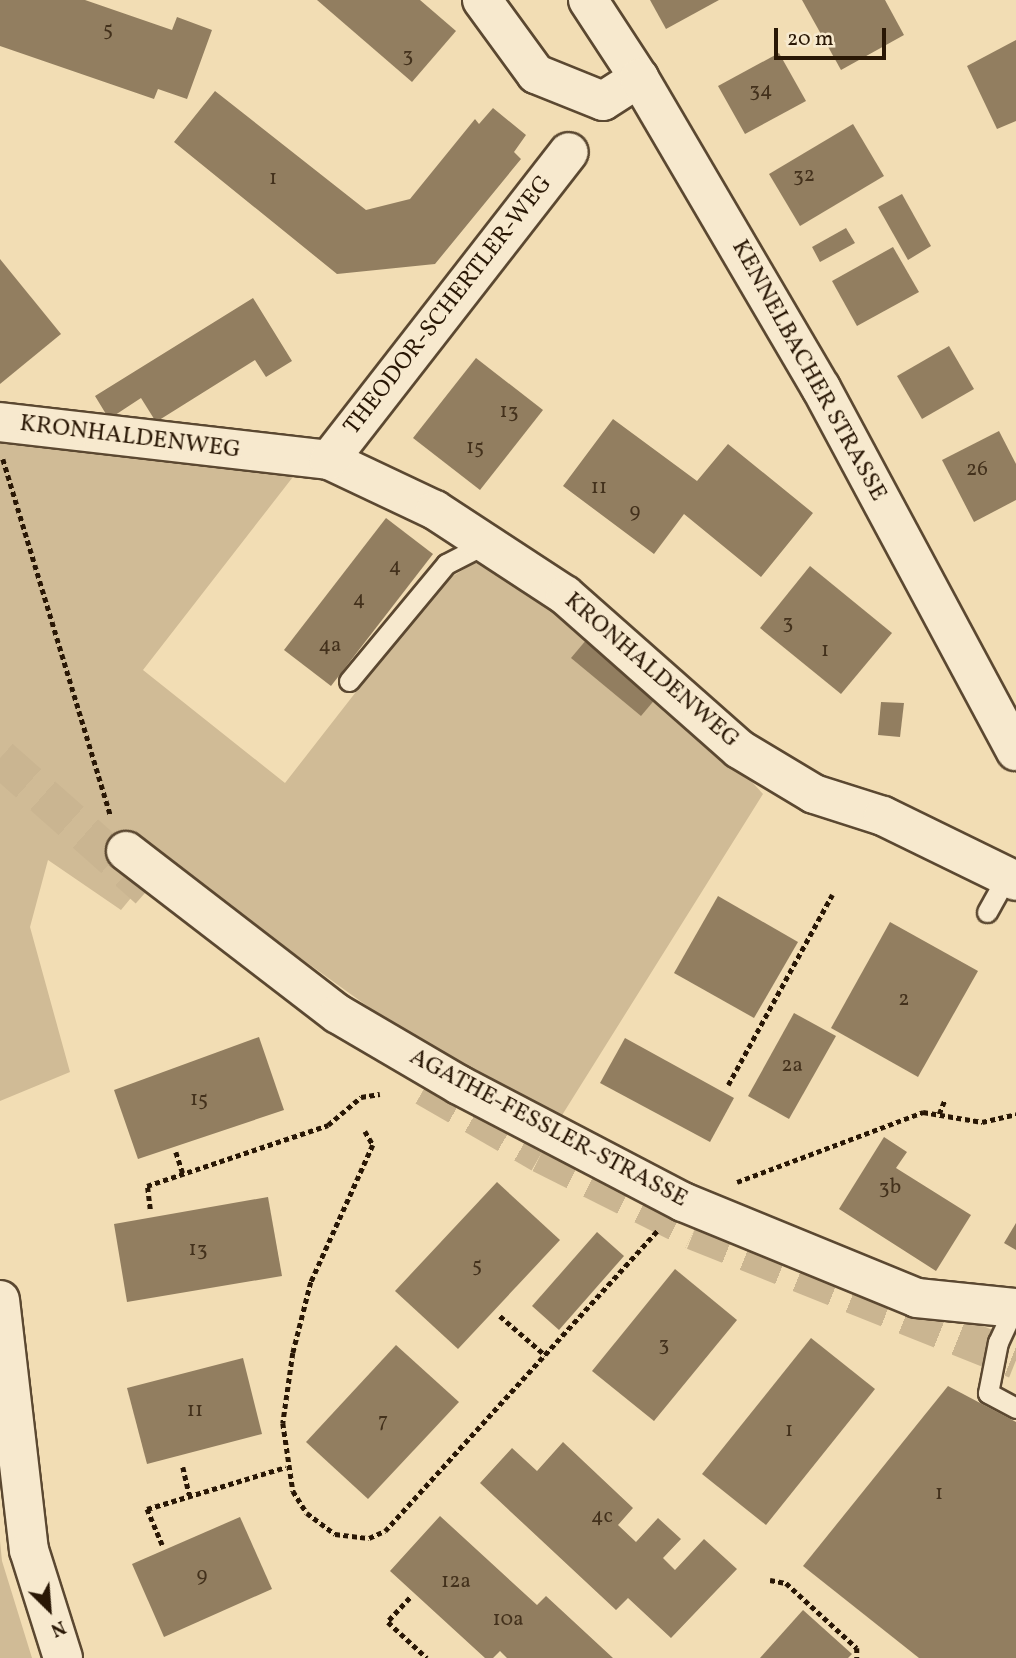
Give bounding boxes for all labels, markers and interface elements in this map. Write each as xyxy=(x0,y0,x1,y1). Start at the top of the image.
scale bar xyxy=(778,14,890,58)
house number: 5 xyxy=(103,17,113,43)
text: 20 m xyxy=(787,25,833,54)
house number: 3 xyxy=(403,43,413,69)
house number: 34 xyxy=(749,78,773,104)
house number: 32 xyxy=(793,163,815,189)
house number: 1 xyxy=(269,166,277,192)
street label: THEODOR-SCHERTLER-WEG xyxy=(339,171,559,441)
street label: KENNELBACHER STRASSE xyxy=(724,235,892,507)
house number: 13 xyxy=(500,399,518,425)
street label: KRONHALDENWEG xyxy=(18,410,242,466)
house number: 15 xyxy=(466,435,484,461)
house number: 26 xyxy=(966,457,988,483)
house number: 11 xyxy=(591,475,607,501)
house number: 9 xyxy=(630,499,640,525)
house number: 4 xyxy=(389,554,401,580)
house number: 4 xyxy=(353,587,365,613)
street label: KRONHALDENWEG xyxy=(558,587,744,755)
house number: 3 xyxy=(783,610,793,636)
house number: 4a xyxy=(319,633,341,659)
house number: 1 xyxy=(821,638,829,664)
house number: 2 xyxy=(898,987,910,1013)
street label: AGATHE-FESSLER-STRASSE xyxy=(404,1043,692,1215)
house number: 2a xyxy=(781,1053,803,1079)
house number: 15 xyxy=(190,1087,208,1113)
house number: 3b xyxy=(879,1175,901,1201)
house number: 13 xyxy=(189,1237,207,1263)
house number: 5 xyxy=(472,1253,482,1279)
house number: 3 xyxy=(659,1332,669,1358)
house number: 11 xyxy=(187,1398,203,1424)
house number: 7 xyxy=(378,1409,388,1435)
house number: 1 xyxy=(785,1418,793,1444)
house number: 1 xyxy=(935,1481,943,1507)
house number: 4c xyxy=(591,1504,613,1530)
house number: 9 xyxy=(197,1563,207,1589)
house number: 12a xyxy=(441,1569,471,1595)
north arrow xyxy=(14,1574,84,1644)
house number: 10a xyxy=(492,1607,524,1633)
text: N xyxy=(46,1613,70,1643)

